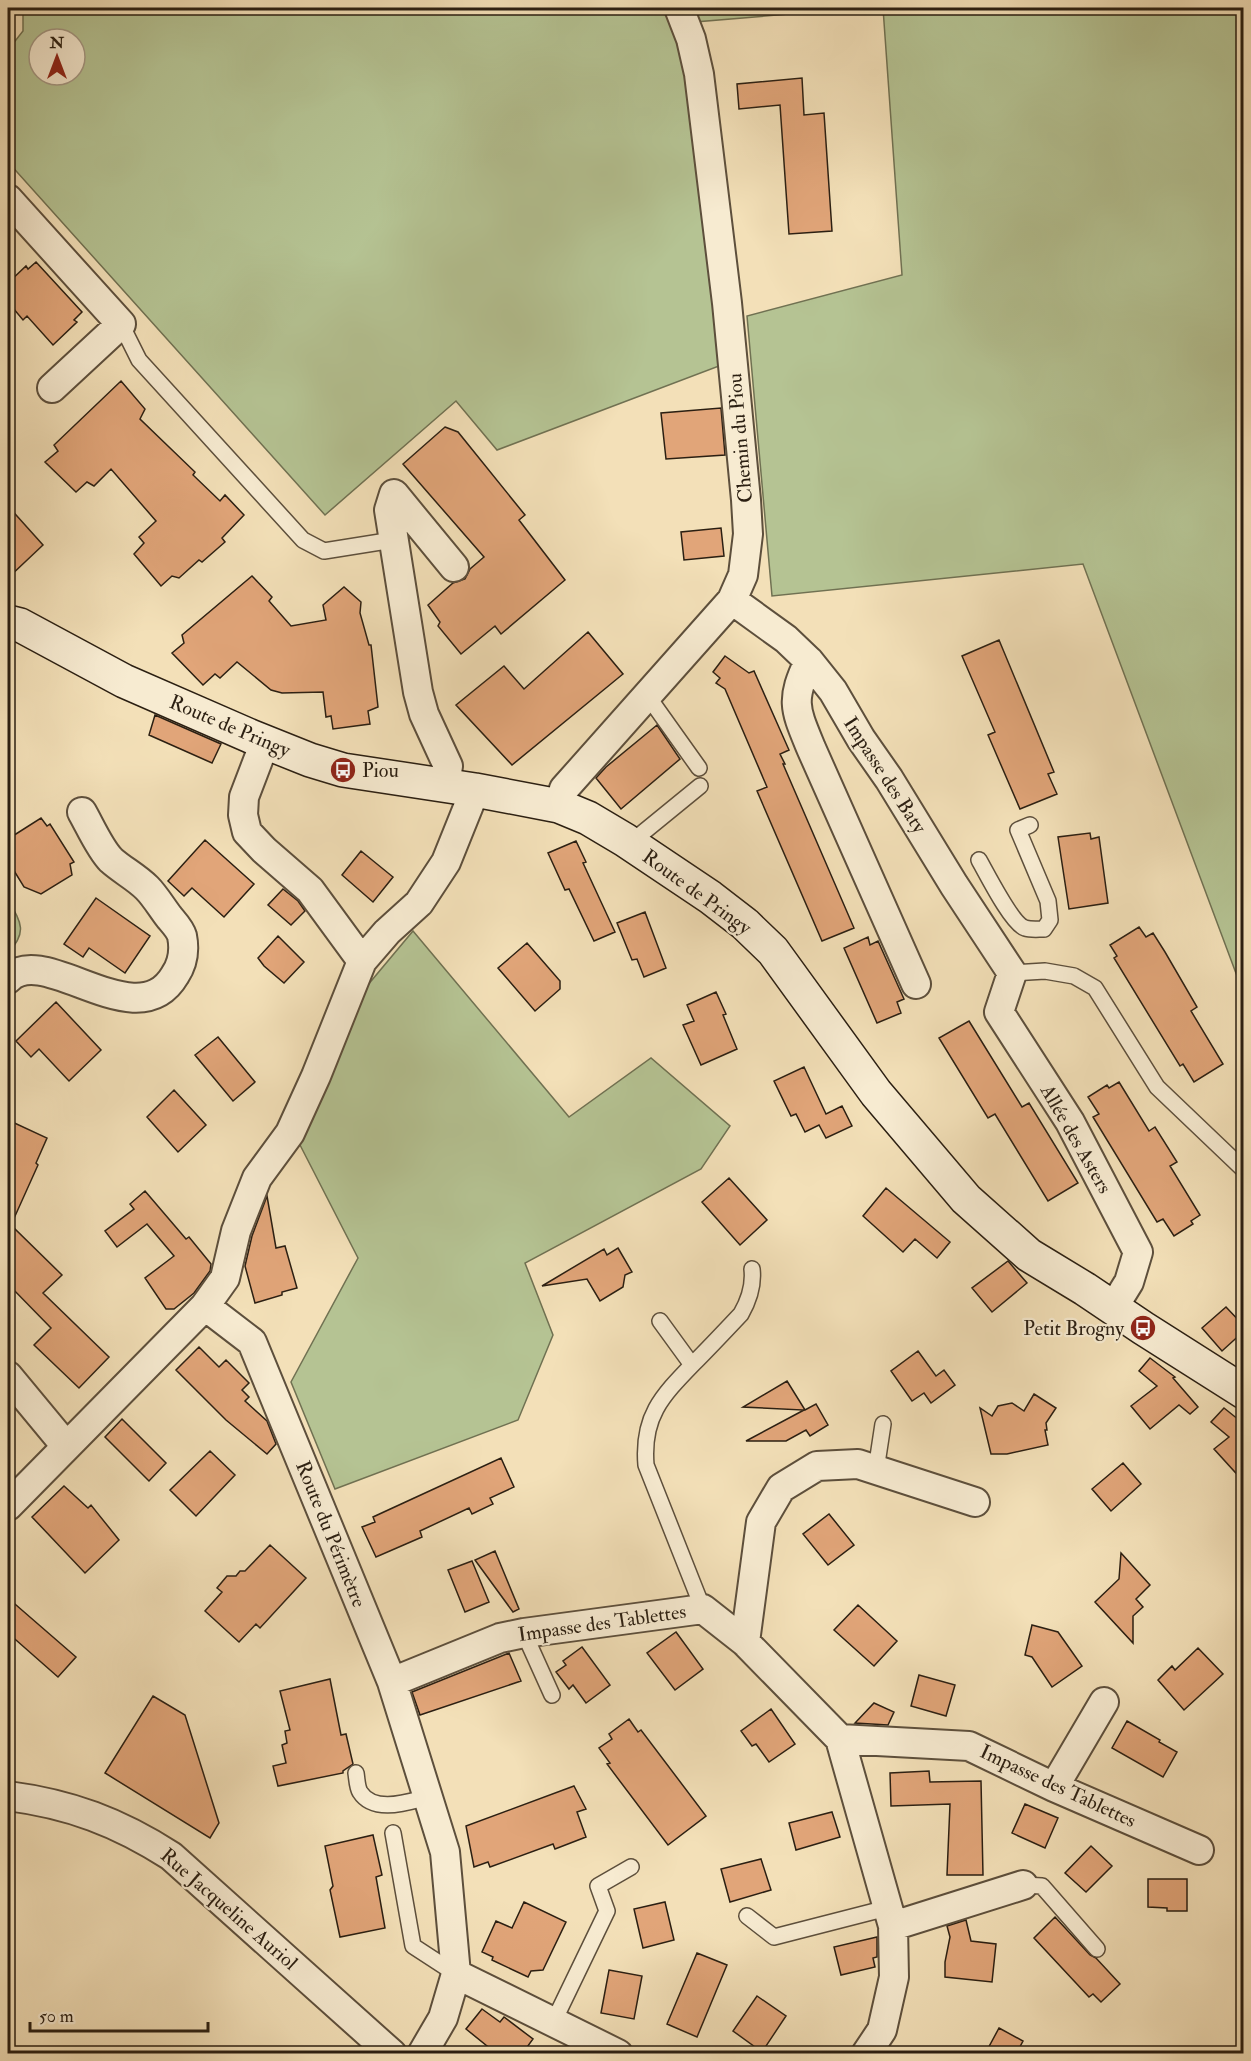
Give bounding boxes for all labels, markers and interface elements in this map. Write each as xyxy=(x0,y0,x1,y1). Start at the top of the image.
north arrow xyxy=(27,27,87,87)
text: N xyxy=(49,33,65,53)
street label: Chemin du Piou xyxy=(722,372,758,504)
street label: Route de Pringy xyxy=(166,689,295,763)
street label: Impasse des Baty xyxy=(837,712,933,840)
bus stop icon: Piou xyxy=(328,755,358,785)
place label: Piou xyxy=(362,758,399,783)
street label: Route de Pringy xyxy=(637,844,757,941)
street label: Allée des Asters xyxy=(1034,1079,1117,1198)
bus stop icon: Petit Brogny xyxy=(1128,1313,1158,1343)
place label: Petit Brogny xyxy=(1023,1316,1125,1341)
street label: Route du Périmètre xyxy=(290,1457,372,1611)
street label: Impasse des Tablettes xyxy=(516,1599,688,1648)
street label: Impasse des Tablettes xyxy=(975,1739,1140,1834)
street label: Rue Jacqueline Auriol xyxy=(155,1843,303,1975)
scale bar xyxy=(30,1995,208,2033)
text: 50 m xyxy=(39,2005,74,2028)

